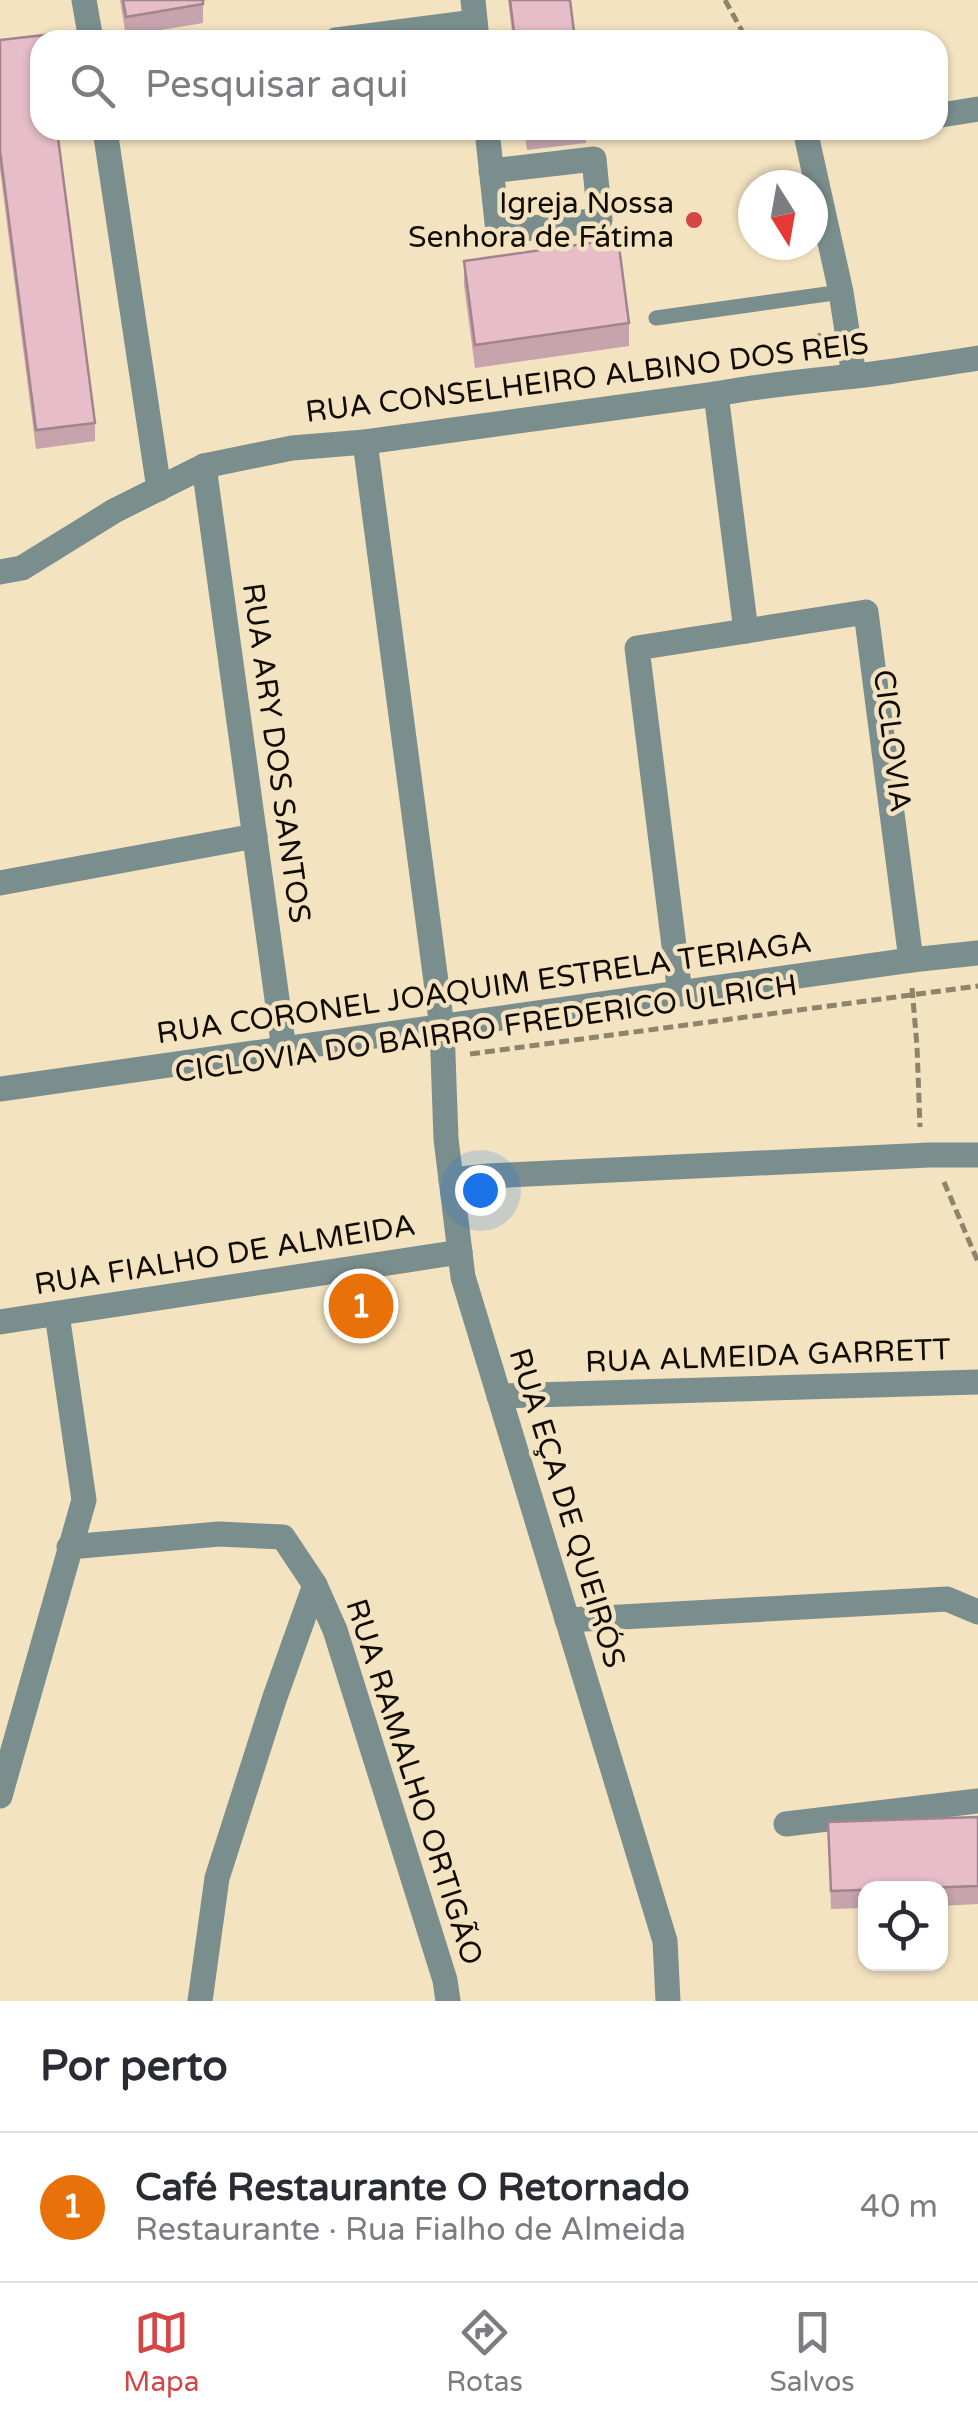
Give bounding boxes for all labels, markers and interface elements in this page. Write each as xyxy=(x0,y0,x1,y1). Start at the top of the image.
search box xyxy=(30,30,948,140)
icon: search xyxy=(65,58,120,113)
text: Pesquisar aqui xyxy=(145,62,408,108)
north arrow xyxy=(738,170,828,260)
place label: Igreja Nossa Senhora de Fátima xyxy=(408,185,674,256)
marker: Igreja Nossa Senhora de Fátima xyxy=(683,209,705,231)
street label: RUA CONSELHEIRO ALBINO DOS REIS xyxy=(303,325,871,431)
street label: RUA ARY DOS SANTOS xyxy=(234,581,318,925)
street label: CICLOVIA xyxy=(865,668,919,814)
street label: RUA CORONEL JOAQUIM ESTRELA TERIAGA xyxy=(154,924,814,1052)
street label: CICLOVIA DO BAIRRO FREDERICO ULRICH xyxy=(172,967,800,1091)
your location xyxy=(455,1165,506,1216)
street label: RUA FIALHO DE ALMEIDA xyxy=(32,1207,418,1303)
pin: 1 xyxy=(328,1268,394,1344)
street label: RUA ALMEIDA GARRETT xyxy=(585,1331,951,1381)
street label: RUA EÇA DE QUEIRÓS xyxy=(501,1344,633,1672)
street label: RUA RAMALHO ORTIGÃO xyxy=(337,1594,491,1970)
map controls xyxy=(858,1881,948,1971)
button: locate xyxy=(858,1881,948,1971)
text: Por perto xyxy=(40,2041,228,2092)
text: Café Restaurante O Retornado xyxy=(135,2165,690,2211)
text: 1 xyxy=(62,2188,83,2226)
text: 40 m xyxy=(860,2188,938,2226)
text: Restaurante · Rua Fialho de Almeida xyxy=(135,2211,686,2249)
tab: Mapa xyxy=(123,2305,200,2399)
tab: Rotas xyxy=(446,2305,523,2399)
tab: Salvos xyxy=(770,2305,855,2399)

